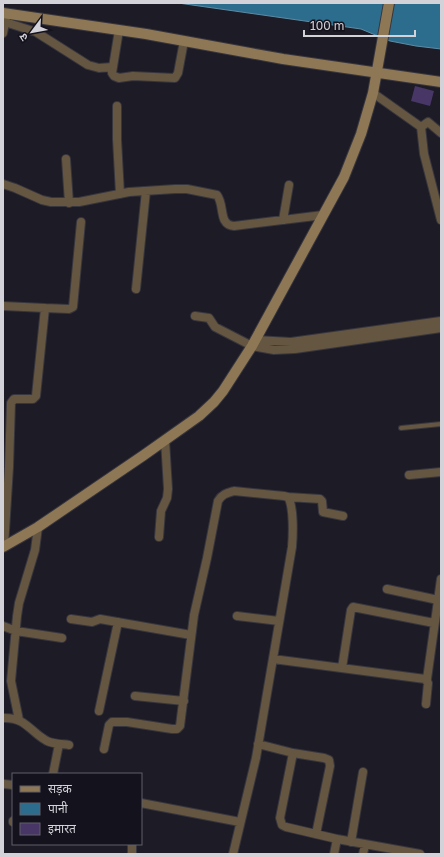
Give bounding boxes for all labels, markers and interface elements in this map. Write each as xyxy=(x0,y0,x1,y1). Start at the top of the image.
north arrow xyxy=(12,12,52,52)
scale bar xyxy=(304,12,415,38)
text: 100 m xyxy=(310,18,344,33)
text: उ xyxy=(16,31,30,44)
legend xyxy=(12,773,142,845)
text: सड़क xyxy=(48,781,73,796)
text: पानी xyxy=(48,801,69,816)
text: इमारत xyxy=(48,821,77,836)

